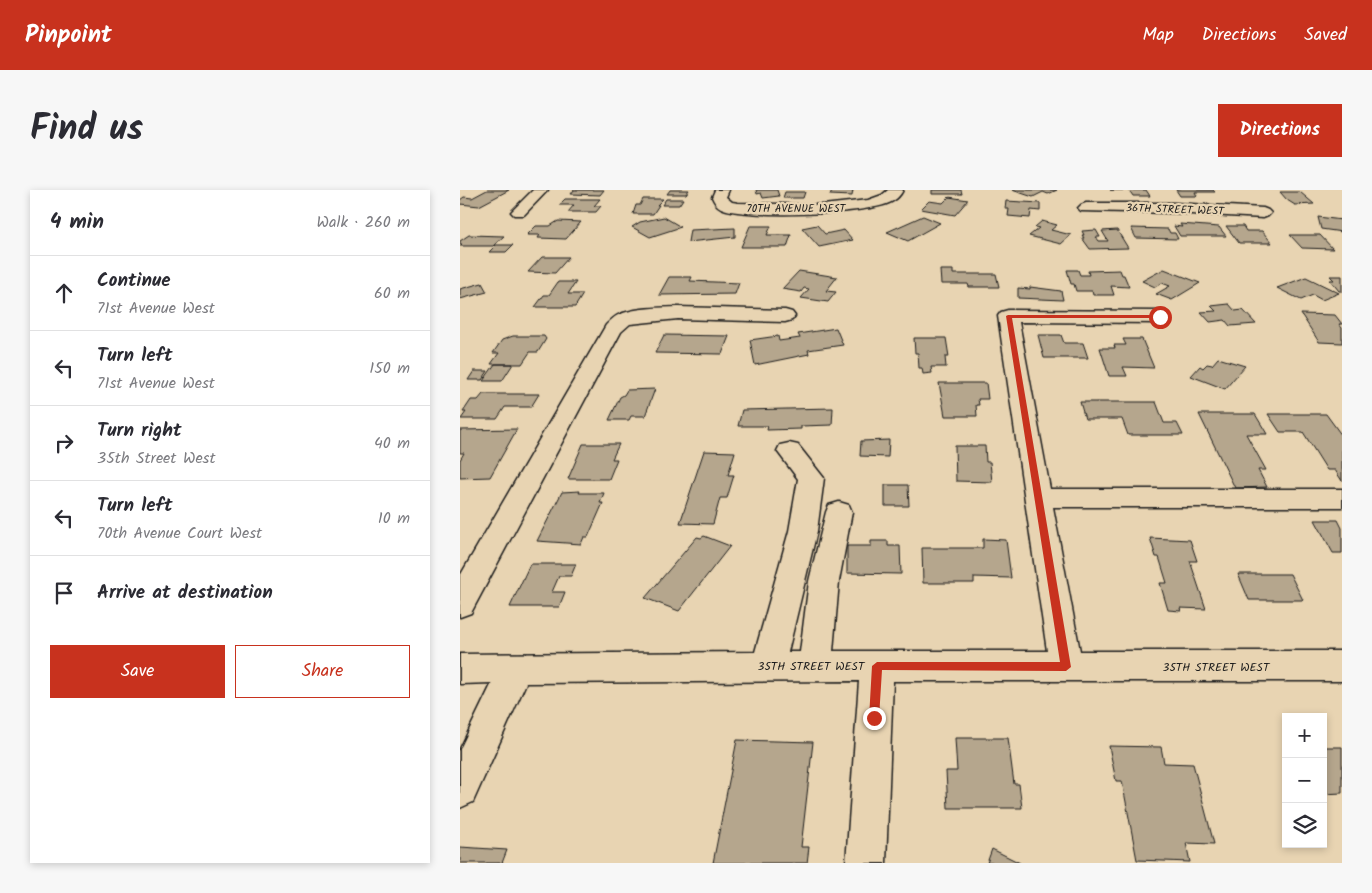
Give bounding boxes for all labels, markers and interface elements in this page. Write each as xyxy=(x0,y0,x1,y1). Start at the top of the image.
text: Pinpoint xyxy=(25,16,112,55)
text: Map xyxy=(1142,21,1174,50)
text: Directions xyxy=(1202,21,1276,50)
text: Saved xyxy=(1304,21,1347,50)
text: Find us xyxy=(30,102,143,158)
button: Directions xyxy=(1218,104,1342,157)
street label: 36TH STREET WEST xyxy=(1126,199,1225,221)
street label: 70TH AVENUE WEST xyxy=(747,200,847,218)
text: 4 min xyxy=(50,206,104,239)
text: Walk · 260 m xyxy=(317,210,410,235)
text: Continue xyxy=(97,266,170,296)
icon: ahead xyxy=(50,279,78,307)
text: 60 m xyxy=(374,281,410,306)
text: 71st Avenue West xyxy=(97,296,215,321)
route start xyxy=(1149,306,1172,329)
text: Turn left xyxy=(97,341,172,371)
icon: left xyxy=(50,354,78,382)
text: 150 m xyxy=(369,356,410,381)
text: 71st Avenue West xyxy=(97,371,215,396)
text: Turn right xyxy=(97,416,182,446)
icon: right xyxy=(50,429,78,457)
text: 40 m xyxy=(374,431,410,456)
text: 35th Street West xyxy=(97,446,216,471)
text: Turn left xyxy=(97,491,172,521)
icon: left xyxy=(50,504,78,532)
text: 10 m xyxy=(378,506,410,531)
text: 70th Avenue Court West xyxy=(97,521,262,546)
text: Arrive at destination xyxy=(97,578,273,608)
icon: arrive xyxy=(50,579,78,607)
button: Save xyxy=(50,645,225,698)
button: Share xyxy=(235,645,410,698)
street label: 35TH STREET WEST xyxy=(758,657,866,676)
street label: 35TH STREET WEST xyxy=(1163,658,1271,677)
route end xyxy=(863,707,886,730)
map controls xyxy=(1282,713,1327,848)
button: + xyxy=(1282,713,1327,758)
button: − xyxy=(1282,758,1327,803)
button: layers xyxy=(1282,803,1327,848)

